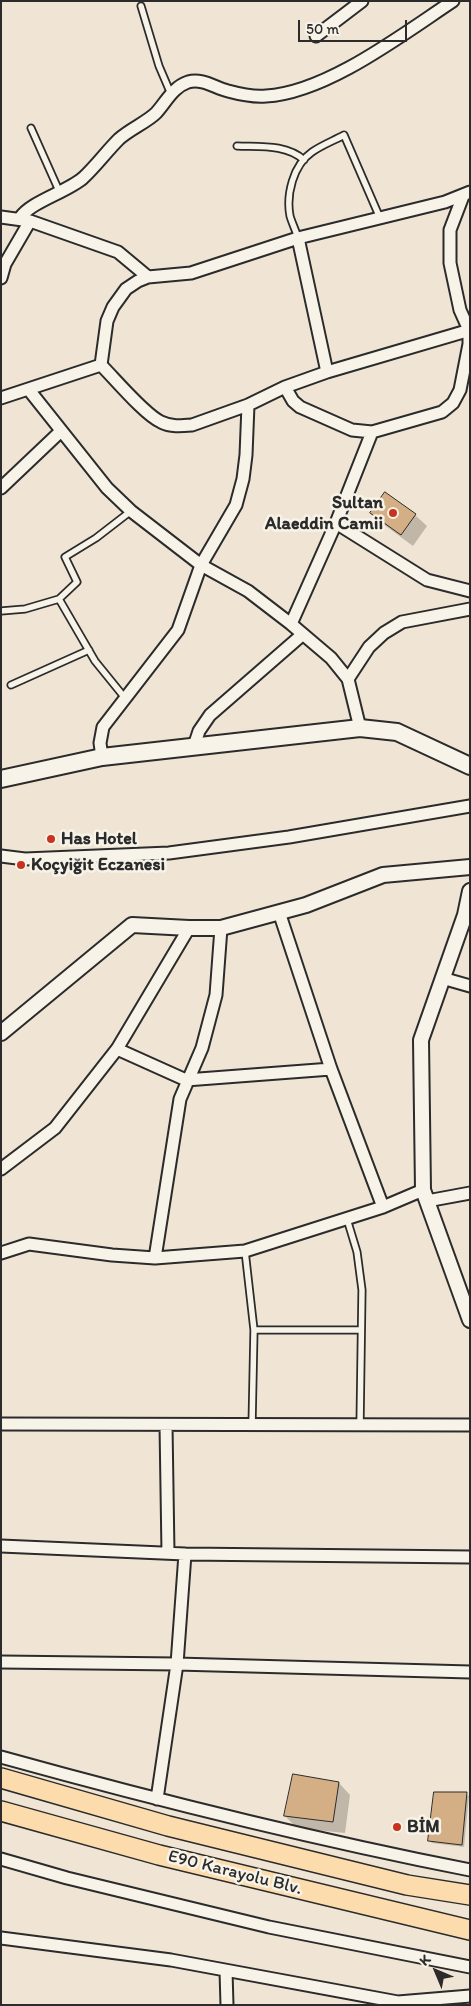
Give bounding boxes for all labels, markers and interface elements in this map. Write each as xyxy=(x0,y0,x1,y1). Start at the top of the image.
scale bar xyxy=(301,10,410,42)
text: 50 m xyxy=(306,20,339,38)
place label: Sultan Alaeddin Camii xyxy=(265,492,383,534)
marker: Sultan Alaeddin Camii xyxy=(387,507,399,519)
place label: Has Hotel xyxy=(61,828,137,850)
marker: Has Hotel xyxy=(45,833,57,845)
place label: Koçyiğit Eczanesi xyxy=(31,854,165,876)
marker: Koçyiğit Eczanesi xyxy=(15,859,27,871)
place label: BİM xyxy=(407,1816,440,1838)
marker: BİM xyxy=(391,1821,403,1833)
street label: E90 Karayolu Blv. xyxy=(166,1846,304,1900)
north arrow xyxy=(411,1946,461,1996)
text: K xyxy=(416,1951,434,1969)

